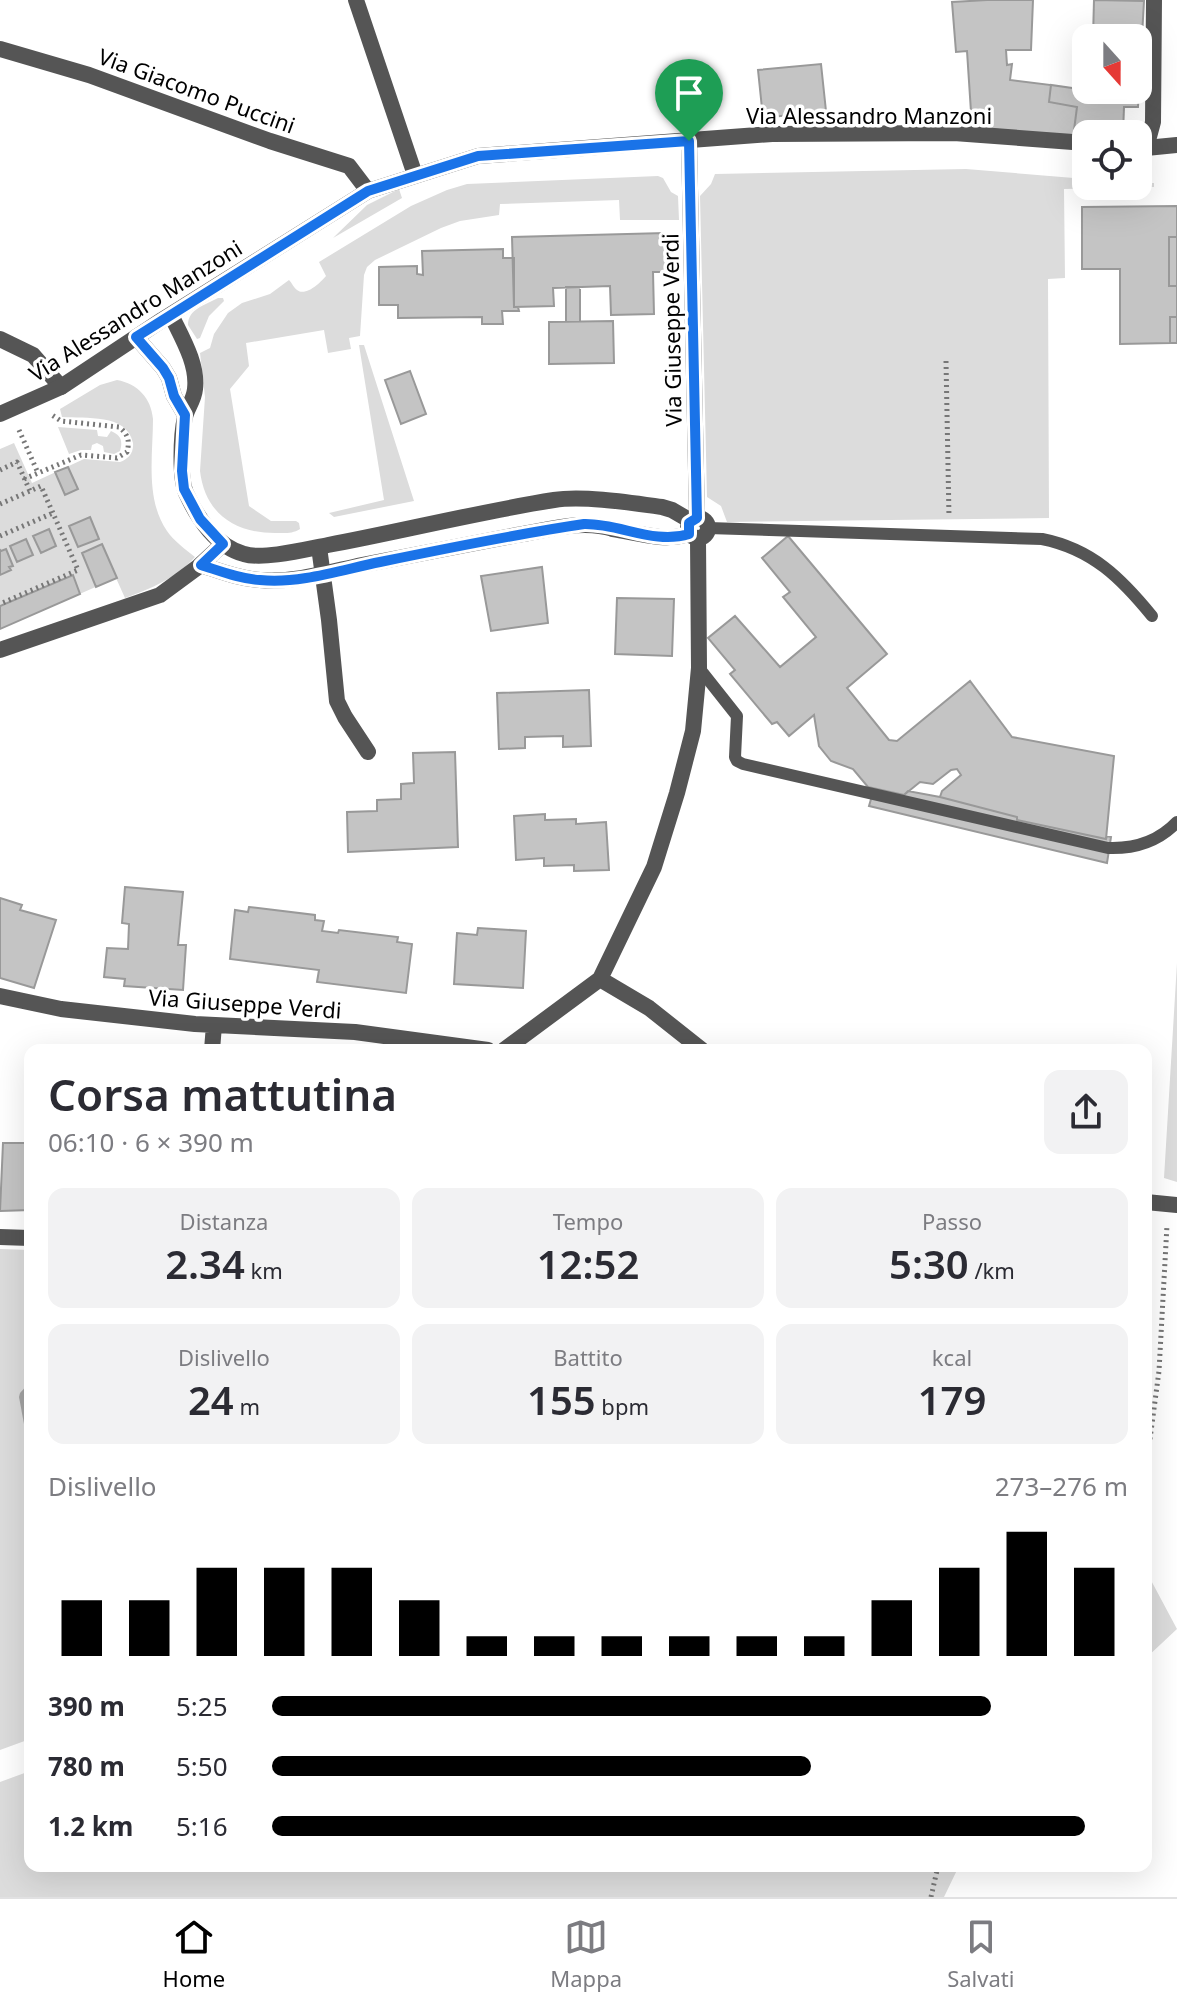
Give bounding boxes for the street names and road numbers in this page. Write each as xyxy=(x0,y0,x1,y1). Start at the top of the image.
street label: Via Giacomo Puccini xyxy=(94,40,300,140)
street label: Via Alessandro Manzoni xyxy=(746,100,992,130)
street label: Via Alessandro Manzoni xyxy=(23,232,247,388)
street label: Via Giuseppe Verdi xyxy=(654,233,688,427)
street label: Via Giuseppe Verdi xyxy=(147,981,343,1025)

